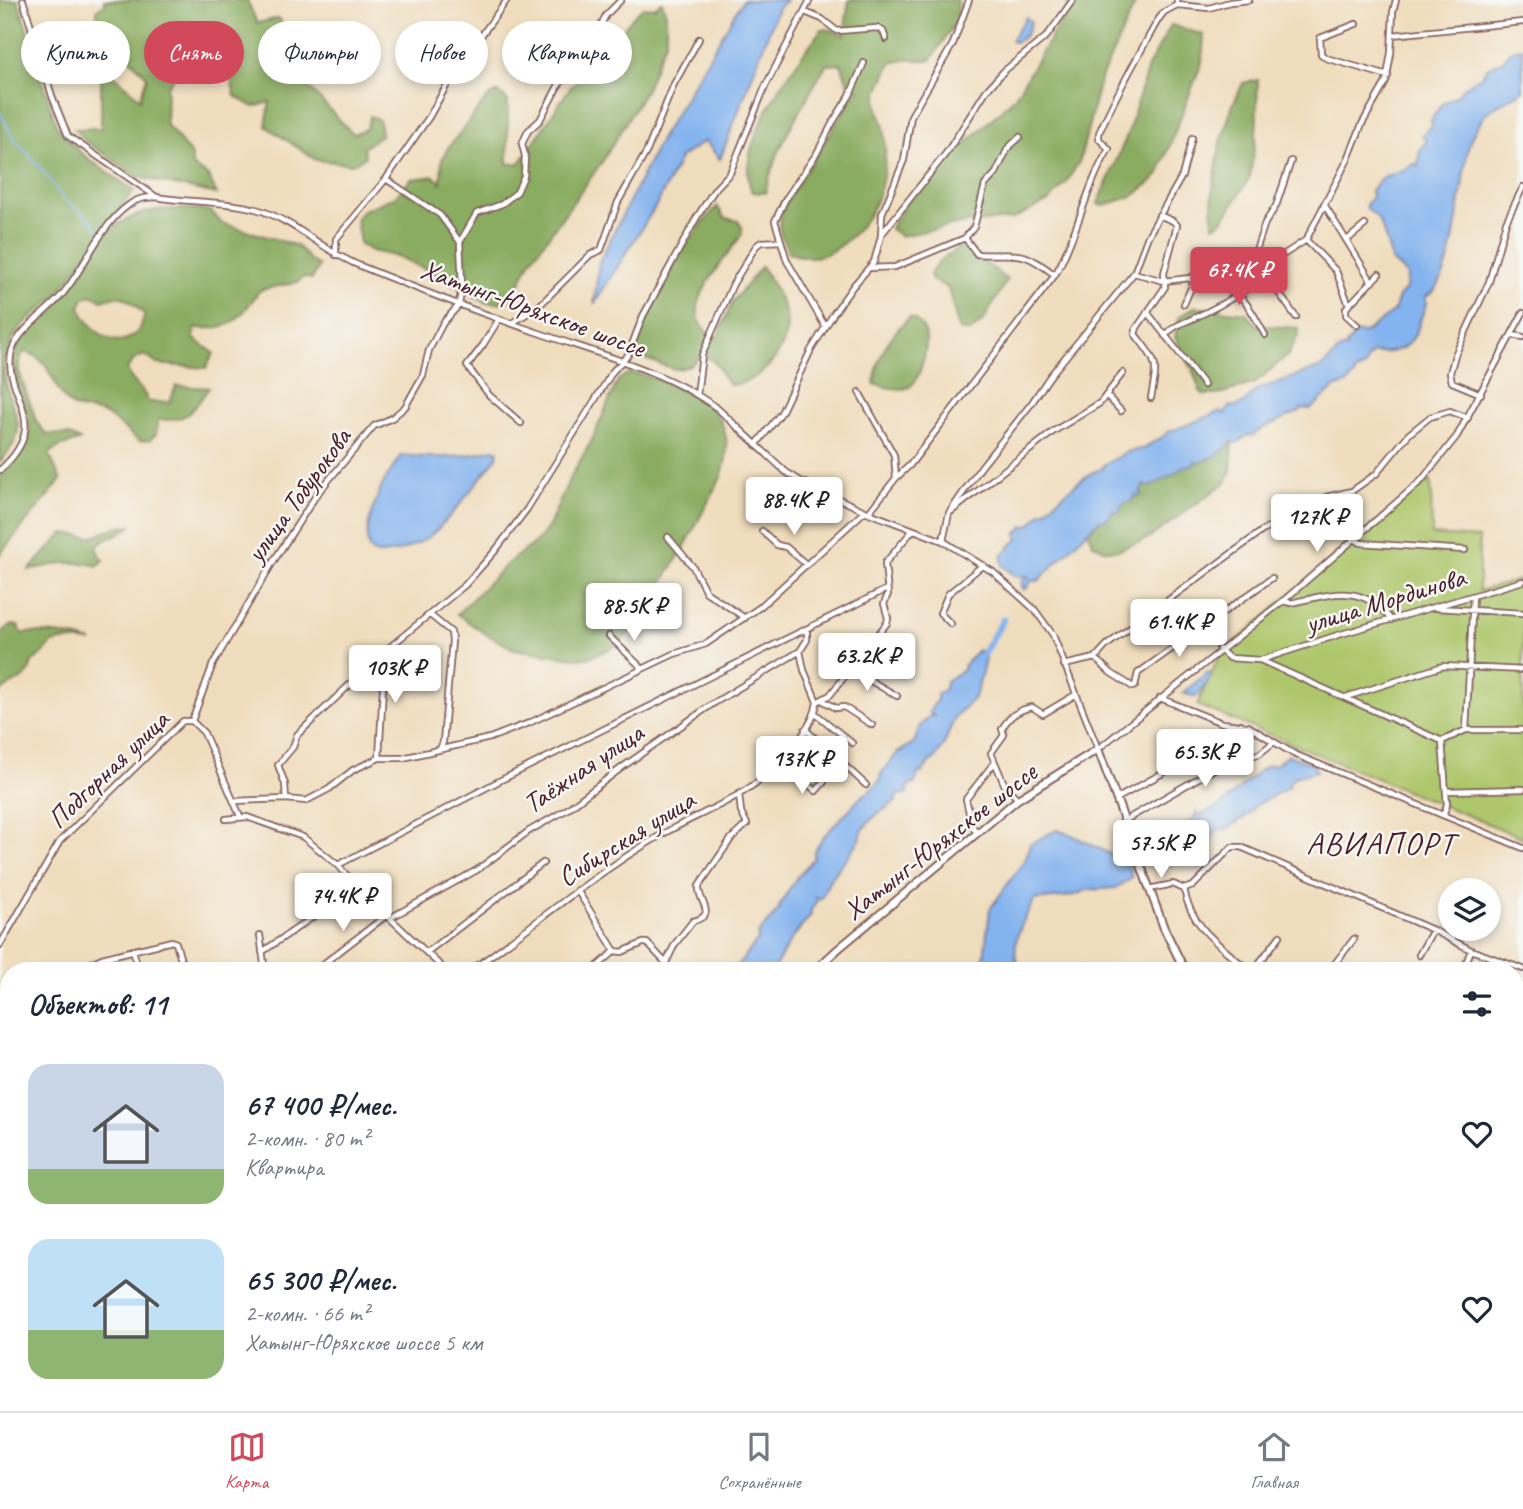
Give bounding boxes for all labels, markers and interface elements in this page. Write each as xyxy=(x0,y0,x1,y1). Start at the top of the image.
chip: Купить xyxy=(21,21,130,84)
chip: Снять xyxy=(144,21,244,84)
chip: Фильтры xyxy=(258,21,381,84)
chip: Новое xyxy=(395,21,488,84)
chip: Квартира xyxy=(502,21,632,84)
pin: 67.4K ₽ xyxy=(1174,247,1304,307)
street label: Хатынг-Юряхское шоссе xyxy=(416,251,652,365)
text: 67.4K ₽ xyxy=(1206,255,1272,284)
street label: улица Тобурокова xyxy=(236,420,359,571)
pin: 88.4K ₽ xyxy=(729,477,859,537)
text: 88.4K ₽ xyxy=(762,485,826,514)
pin: 127K ₽ xyxy=(1260,494,1374,554)
text: 127K ₽ xyxy=(1287,502,1347,531)
street label: улица Мординова xyxy=(1299,559,1471,642)
pin: 88.5K ₽ xyxy=(569,584,699,643)
text: 88.5K ₽ xyxy=(602,591,666,620)
pin: 61.4K ₽ xyxy=(1114,600,1244,659)
text: 61.4K ₽ xyxy=(1146,607,1212,636)
pin: 63.2K ₽ xyxy=(802,634,932,693)
text: 63.2K ₽ xyxy=(834,641,900,670)
pin: 103K ₽ xyxy=(338,646,452,705)
text: 103K ₽ xyxy=(365,653,425,682)
street label: Подгорная улица xyxy=(40,701,177,836)
street label: Таёжная улица xyxy=(516,714,651,821)
pin: 65.3K ₽ xyxy=(1140,730,1270,789)
pin: 137K ₽ xyxy=(745,736,859,796)
text: 65.3K ₽ xyxy=(1173,737,1237,766)
text: 137K ₽ xyxy=(772,744,832,773)
street label: Хатынг-Юряхское шоссе xyxy=(836,753,1045,927)
street label: Сибирская улица xyxy=(551,781,703,894)
pin: 57.5K ₽ xyxy=(1096,820,1226,880)
district label: АВИАПОРТ xyxy=(1306,823,1460,864)
text: 57.5K ₽ xyxy=(1129,828,1193,857)
pin: 74.4K ₽ xyxy=(278,874,408,933)
map controls xyxy=(1438,878,1501,941)
button: layers xyxy=(1438,878,1501,941)
text: 74.4K ₽ xyxy=(311,881,375,910)
text: Объектов: 11 xyxy=(28,985,167,1023)
icon: filters xyxy=(1458,985,1496,1023)
text: 67 400 ₽/мес. xyxy=(245,1086,397,1124)
icon: home xyxy=(84,1092,168,1176)
icon: heart xyxy=(1458,1115,1496,1153)
text: 2-комн. · 80 m² xyxy=(245,1124,369,1153)
text: Квартира xyxy=(245,1153,323,1182)
text: 65 300 ₽/мес. xyxy=(245,1261,396,1299)
icon: home xyxy=(84,1267,168,1351)
icon: heart xyxy=(1458,1290,1496,1328)
text: 2-комн. · 66 m² xyxy=(245,1299,369,1328)
text: Хатынг-Юряхское шоссе 5 км xyxy=(245,1328,482,1357)
tab: Карта xyxy=(225,1428,268,1494)
tab: Сохранённые xyxy=(718,1428,801,1494)
tab: Главная xyxy=(1250,1428,1298,1494)

